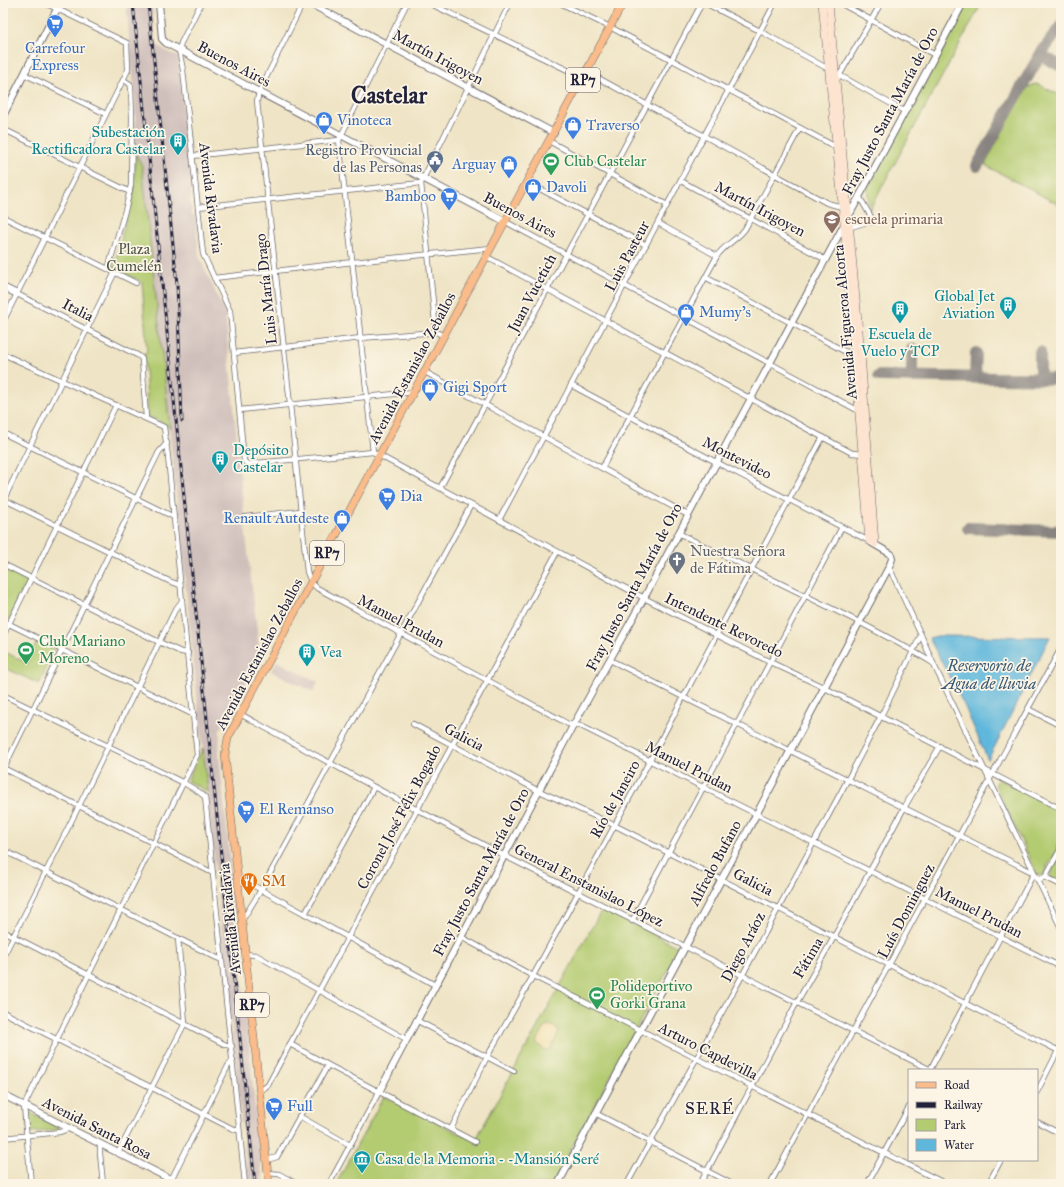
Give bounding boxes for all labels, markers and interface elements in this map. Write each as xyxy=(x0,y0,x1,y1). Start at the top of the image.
supermarket icon: Carrefour Express xyxy=(45,13,65,38)
street label: Fray Justo Santa María de Oro xyxy=(838,24,943,198)
street label: Martín Irigoyen xyxy=(390,26,486,88)
street label: Buenos Aires xyxy=(194,37,274,91)
place label: Carrefour Express xyxy=(25,39,85,74)
road number: RP7 xyxy=(566,68,600,92)
district label: Castelar xyxy=(351,81,427,109)
shop icon: Vinoteca xyxy=(314,110,334,135)
place label: Vinoteca xyxy=(336,111,392,129)
shop icon: Traverso xyxy=(563,115,583,140)
place label: Traverso xyxy=(586,116,640,134)
place label: Subestación Rectificadora Castelar xyxy=(31,123,165,158)
building icon: Subestación Rectificadora Castelar xyxy=(168,131,188,156)
street label: Avenida Rivadavia xyxy=(195,141,227,255)
place label: Registro Provincial de las Personas xyxy=(305,141,423,176)
public building icon: Registro Provincial de las Personas xyxy=(425,149,445,174)
sports icon: Club Castelar xyxy=(541,151,561,176)
place label: Club Castelar xyxy=(564,152,647,170)
shop icon: Arguay xyxy=(499,154,519,179)
place label: Arguay xyxy=(451,155,497,173)
shop icon: Davoli xyxy=(523,177,543,202)
place label: Davoli xyxy=(546,178,587,196)
street label: Martín Irigoyen xyxy=(712,178,808,240)
supermarket icon: Bamboo xyxy=(439,186,459,211)
place label: Bamboo xyxy=(385,187,436,205)
street label: Buenos Aires xyxy=(480,188,560,242)
school or university icon: escuela primaria xyxy=(822,209,842,234)
place label: escuela primaria xyxy=(845,210,944,228)
street label: Luis Pasteur xyxy=(601,217,653,294)
street label: Luis María Drago xyxy=(251,232,281,345)
park label: Plaza Cumelén xyxy=(106,240,162,275)
street label: Avenida Figueroa Alcorta xyxy=(829,243,861,401)
street label: Juan Vucetich xyxy=(503,250,561,337)
place label: Global Jet Aviation xyxy=(934,287,996,322)
street label: Avenida Estanislao Zeballos xyxy=(364,289,460,448)
street label: Italia xyxy=(60,295,97,326)
building icon: Global Jet Aviation xyxy=(998,295,1018,320)
building icon: Escuela de Vuelo y TCP xyxy=(890,299,910,324)
shop icon: Mumy's xyxy=(676,302,696,327)
place label: Mumy's xyxy=(699,303,751,321)
place label: Escuela de Vuelo y TCP xyxy=(860,325,940,360)
shop icon: Gigi Sport xyxy=(420,377,440,402)
place label: Gigi Sport xyxy=(443,378,508,396)
street label: Montevideo xyxy=(699,433,775,483)
place label: Depósito Castelar xyxy=(233,441,289,476)
building icon: Depósito Castelar xyxy=(210,449,230,474)
supermarket icon: Dia xyxy=(377,486,397,511)
place label: Dia xyxy=(400,487,423,505)
street label: Fray Justo Santa María de Oro xyxy=(582,500,687,674)
shop icon: Renault Autdeste xyxy=(332,508,352,533)
place label: Renault Autdeste xyxy=(223,509,329,527)
road number: RP7 xyxy=(310,541,344,565)
place label: Nuestra Señora de Fátima xyxy=(690,542,786,577)
church icon: Nuestra Señora de Fátima xyxy=(667,550,687,575)
street label: Avenida Estanislao Zeballos xyxy=(211,575,307,734)
street label: Intendente Revoredo xyxy=(662,589,786,662)
street label: Manuel Prudan xyxy=(355,591,447,651)
place label: Club Mariano Moreno xyxy=(39,632,126,667)
sports icon: Club Mariano Moreno xyxy=(16,640,36,665)
building icon: Vea xyxy=(297,642,317,667)
place label: Vea xyxy=(319,643,343,661)
water label: Reservorio de Agua de lluvia xyxy=(940,656,1036,693)
street label: Galicia xyxy=(441,719,487,755)
street label: Manuel Prudan xyxy=(642,737,736,797)
street label: Coronel José Félix Bogado xyxy=(353,741,446,893)
street label: Río de Janeiro xyxy=(586,757,645,842)
street label: Fray Justo Santa María de Oro xyxy=(429,785,534,959)
supermarket icon: El Remanso xyxy=(236,799,256,824)
place label: El Remanso xyxy=(259,800,334,818)
street label: Alfredo Bufano xyxy=(684,817,745,910)
street label: General Enstanislao López xyxy=(511,839,667,931)
street label: Luís Dominguez xyxy=(874,861,939,961)
street label: Avenida Rivadavia xyxy=(215,862,245,976)
street label: Galicia xyxy=(730,864,776,900)
restaurant icon: SM xyxy=(239,871,259,896)
place label: SM xyxy=(262,872,286,890)
street label: Manuel Prudan xyxy=(932,882,1026,942)
street label: Diego Aráoz xyxy=(717,909,769,985)
street label: Fátima xyxy=(789,934,827,982)
place label: Polideportivo Gorki Grana xyxy=(610,977,693,1012)
sports icon: Polideportivo Gorki Grana xyxy=(587,985,607,1010)
road number: RP7 xyxy=(235,993,269,1017)
street label: Arturo Capdevilla xyxy=(654,1018,761,1084)
legend xyxy=(908,1069,1038,1161)
text: Road xyxy=(944,1078,970,1092)
street label: Avenida Santa Rosa xyxy=(39,1092,155,1164)
supermarket icon: Full xyxy=(264,1096,284,1121)
place label: Full xyxy=(287,1097,314,1115)
district label: SERÉ xyxy=(685,1097,735,1119)
text: Railway xyxy=(944,1098,983,1112)
text: Park xyxy=(944,1118,966,1132)
text: Water xyxy=(944,1138,974,1152)
museum icon: Casa de la Memoria - -Mansión Seré xyxy=(352,1149,372,1174)
place label: Casa de la Memoria - -Mansión Seré xyxy=(375,1150,600,1168)

